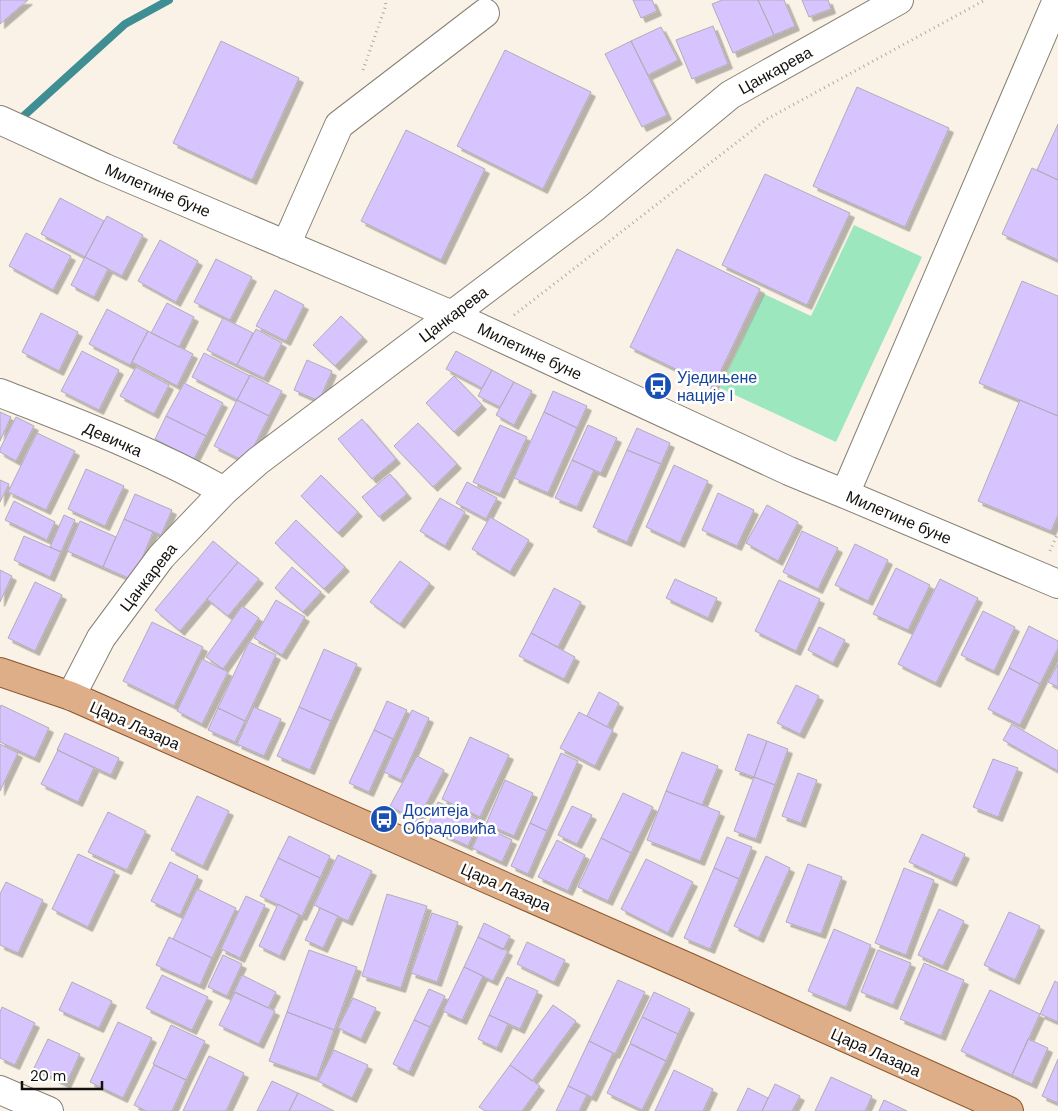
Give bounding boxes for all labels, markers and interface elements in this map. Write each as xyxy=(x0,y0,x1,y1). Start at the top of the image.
street label: Цанкарева xyxy=(735,42,816,99)
street label: Милетине буне xyxy=(102,159,214,222)
street label: Цанкарева xyxy=(415,282,492,347)
street label: Милетине буне xyxy=(474,318,585,385)
place label: Уједињене нације I xyxy=(677,367,757,406)
bus stop icon: Уједињене нације I xyxy=(643,371,673,401)
street label: Девичка xyxy=(80,417,145,462)
street label: Милетине буне xyxy=(843,486,955,549)
street label: Цанкарева xyxy=(115,539,182,616)
street label: Цара Лазара xyxy=(86,696,183,755)
place label: Доситеја Обрадовића xyxy=(403,800,496,839)
bus stop icon: Доситеја Обрадовића xyxy=(369,804,399,834)
street label: Цара Лазара xyxy=(457,858,554,917)
street label: Цара Лазара xyxy=(827,1023,924,1082)
scale bar xyxy=(22,1058,102,1090)
text: 20 m xyxy=(30,1066,66,1086)

